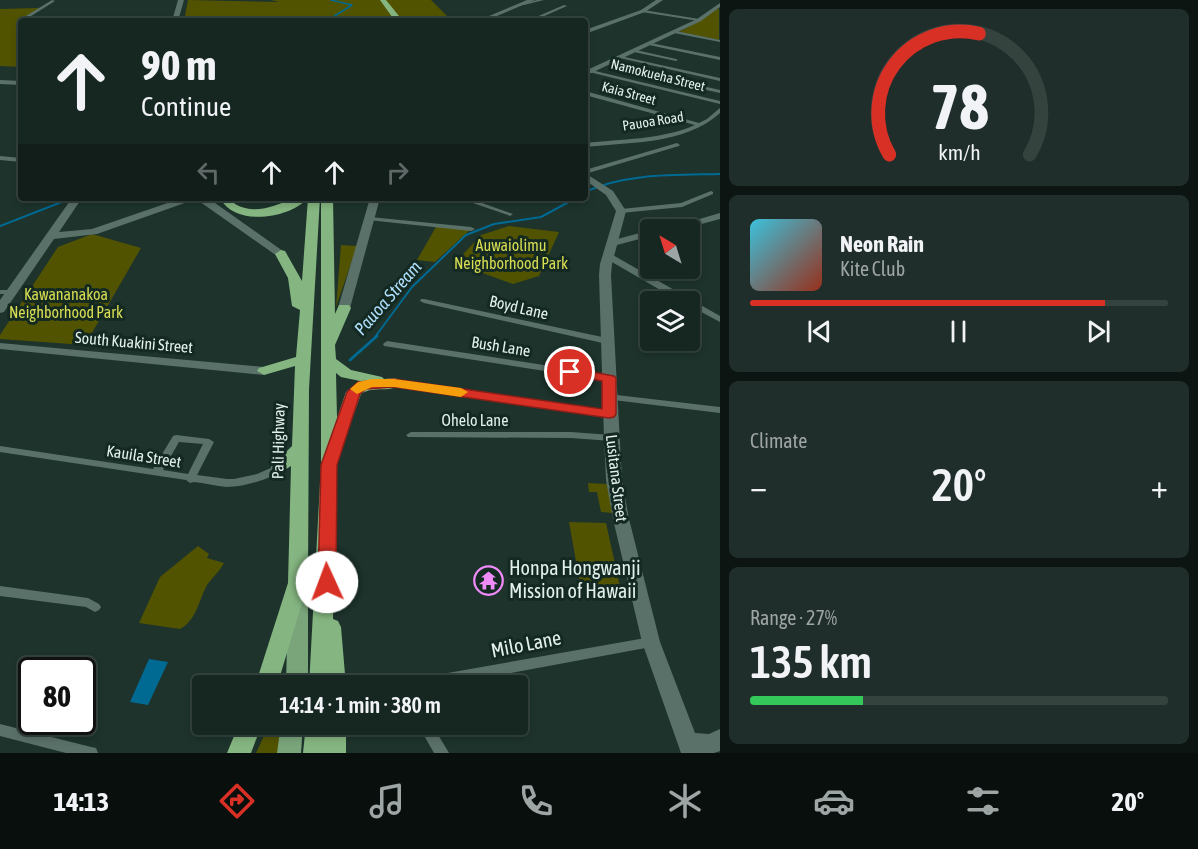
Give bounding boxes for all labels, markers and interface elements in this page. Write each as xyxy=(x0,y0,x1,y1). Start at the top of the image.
text: 90 m xyxy=(141,41,216,89)
icon: ahead xyxy=(42,42,120,120)
street label: Namokueha Street xyxy=(609,56,707,94)
text: 78 xyxy=(930,71,988,142)
street label: Kaia Street xyxy=(600,78,658,108)
text: Continue xyxy=(141,91,231,122)
street label: Pauoa Road xyxy=(621,108,685,134)
text: km/h xyxy=(938,140,980,165)
icon: left xyxy=(192,156,225,189)
icon: ahead xyxy=(255,156,288,189)
icon: ahead xyxy=(318,156,351,189)
icon: right xyxy=(381,156,414,189)
north arrow xyxy=(640,219,700,279)
map controls xyxy=(640,219,700,351)
text: Neon Rain xyxy=(840,231,924,257)
park label: Auwaiolimu Neighborhood Park xyxy=(454,236,568,273)
water label: Pauoa Stream xyxy=(350,256,426,339)
text: Kite Club xyxy=(840,257,905,280)
park label: Kawananakoa Neighborhood Park xyxy=(9,285,123,322)
button: layers xyxy=(640,291,700,351)
street label: Boyd Lane xyxy=(488,292,550,323)
icon: previous xyxy=(803,315,836,348)
icon: pause xyxy=(942,315,975,348)
icon: next xyxy=(1082,315,1115,348)
street label: South Kuakini Street xyxy=(74,328,194,356)
street label: Bush Lane xyxy=(470,332,532,360)
pin xyxy=(544,346,595,397)
icon: arrive xyxy=(553,355,586,388)
street label: Pali Highway xyxy=(268,402,289,479)
street label: Ohelo Lane xyxy=(442,411,508,429)
text: Climate xyxy=(750,429,807,452)
street label: Lusitana Street xyxy=(603,433,631,523)
street label: Kauila Street xyxy=(105,441,183,471)
text: 20° xyxy=(932,459,986,511)
text: − xyxy=(750,467,767,505)
text: + xyxy=(1151,467,1168,505)
position arrow xyxy=(295,550,359,614)
place label: Honpa Hongwanji Mission of Hawaii xyxy=(509,556,641,602)
temple icon: Honpa Hongwanji Mission of Hawaii xyxy=(472,564,504,596)
text: Range · 27% xyxy=(750,606,837,629)
street label: Milo Lane xyxy=(489,625,563,662)
text: 135 km xyxy=(750,636,872,688)
speed limit sign: 80 xyxy=(18,657,96,735)
text: 14:14 · 1 min · 380 m xyxy=(279,692,441,718)
icon: directions xyxy=(216,780,258,822)
icon: music xyxy=(366,780,408,822)
icon: phone xyxy=(515,780,557,822)
icon: climate xyxy=(664,780,706,822)
icon: car xyxy=(813,780,855,822)
icon: filters xyxy=(962,780,1004,822)
text: 14:13 xyxy=(54,786,109,817)
text: 20° xyxy=(1111,786,1144,817)

